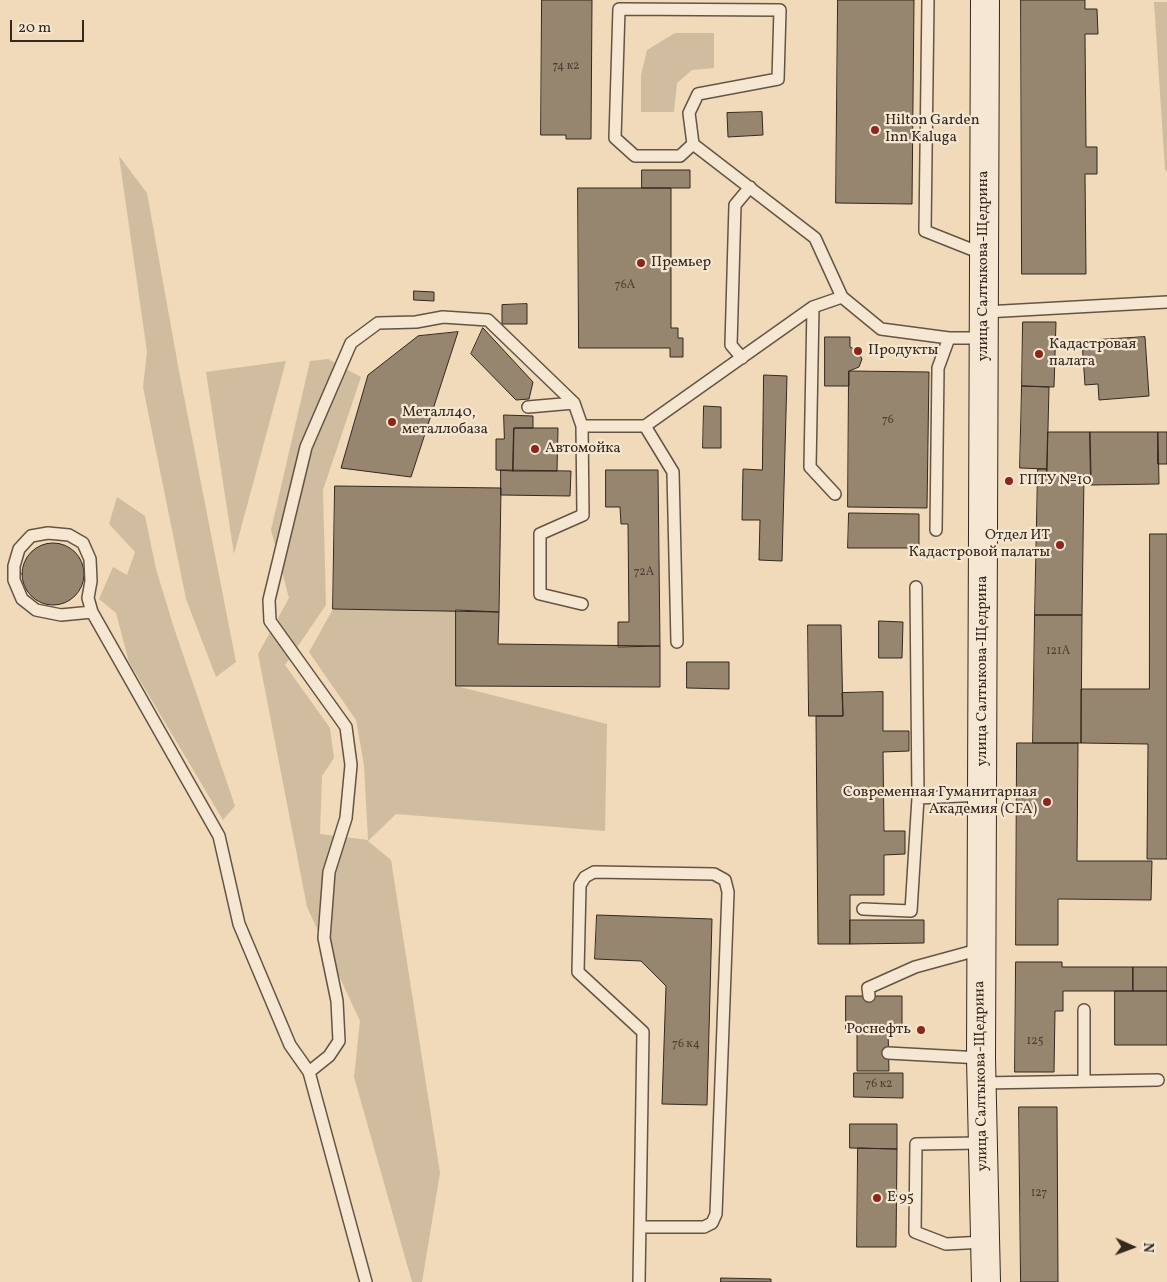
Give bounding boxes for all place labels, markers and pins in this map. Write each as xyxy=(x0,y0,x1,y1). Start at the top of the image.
place label: Hilton Garden Inn Kaluga xyxy=(885,112,980,147)
marker: Hilton Garden Inn Kaluga xyxy=(869,124,881,136)
place label: Премьер xyxy=(651,254,711,272)
marker: Премьер xyxy=(635,257,647,269)
place label: Кадастровая палата xyxy=(1049,336,1136,371)
place label: Продукты xyxy=(868,342,938,360)
marker: Продукты xyxy=(852,345,864,357)
marker: Кадастровая палата xyxy=(1033,348,1045,360)
place label: Металл40, металлобаза xyxy=(402,404,488,439)
marker: Металл40, металлобаза xyxy=(386,416,398,428)
place label: Автомойка xyxy=(545,440,621,458)
marker: Автомойка xyxy=(529,443,541,455)
place label: ГПТУ №10 xyxy=(1019,472,1092,490)
marker: ГПТУ №10 xyxy=(1003,475,1015,487)
place label: Отдел ИТ Кадастровой палаты xyxy=(909,527,1050,562)
marker: Отдел ИТ Кадастровой палаты xyxy=(1054,539,1066,551)
place label: Современная Гуманитарная Академия (СГА) xyxy=(843,784,1037,819)
marker: Современная Гуманитарная Академия (СГА) xyxy=(1041,796,1053,808)
place label: Роснефть xyxy=(846,1021,911,1039)
marker: Роснефть xyxy=(915,1024,927,1036)
place label: Е 95 xyxy=(887,1189,914,1207)
marker: Е 95 xyxy=(871,1192,883,1204)

